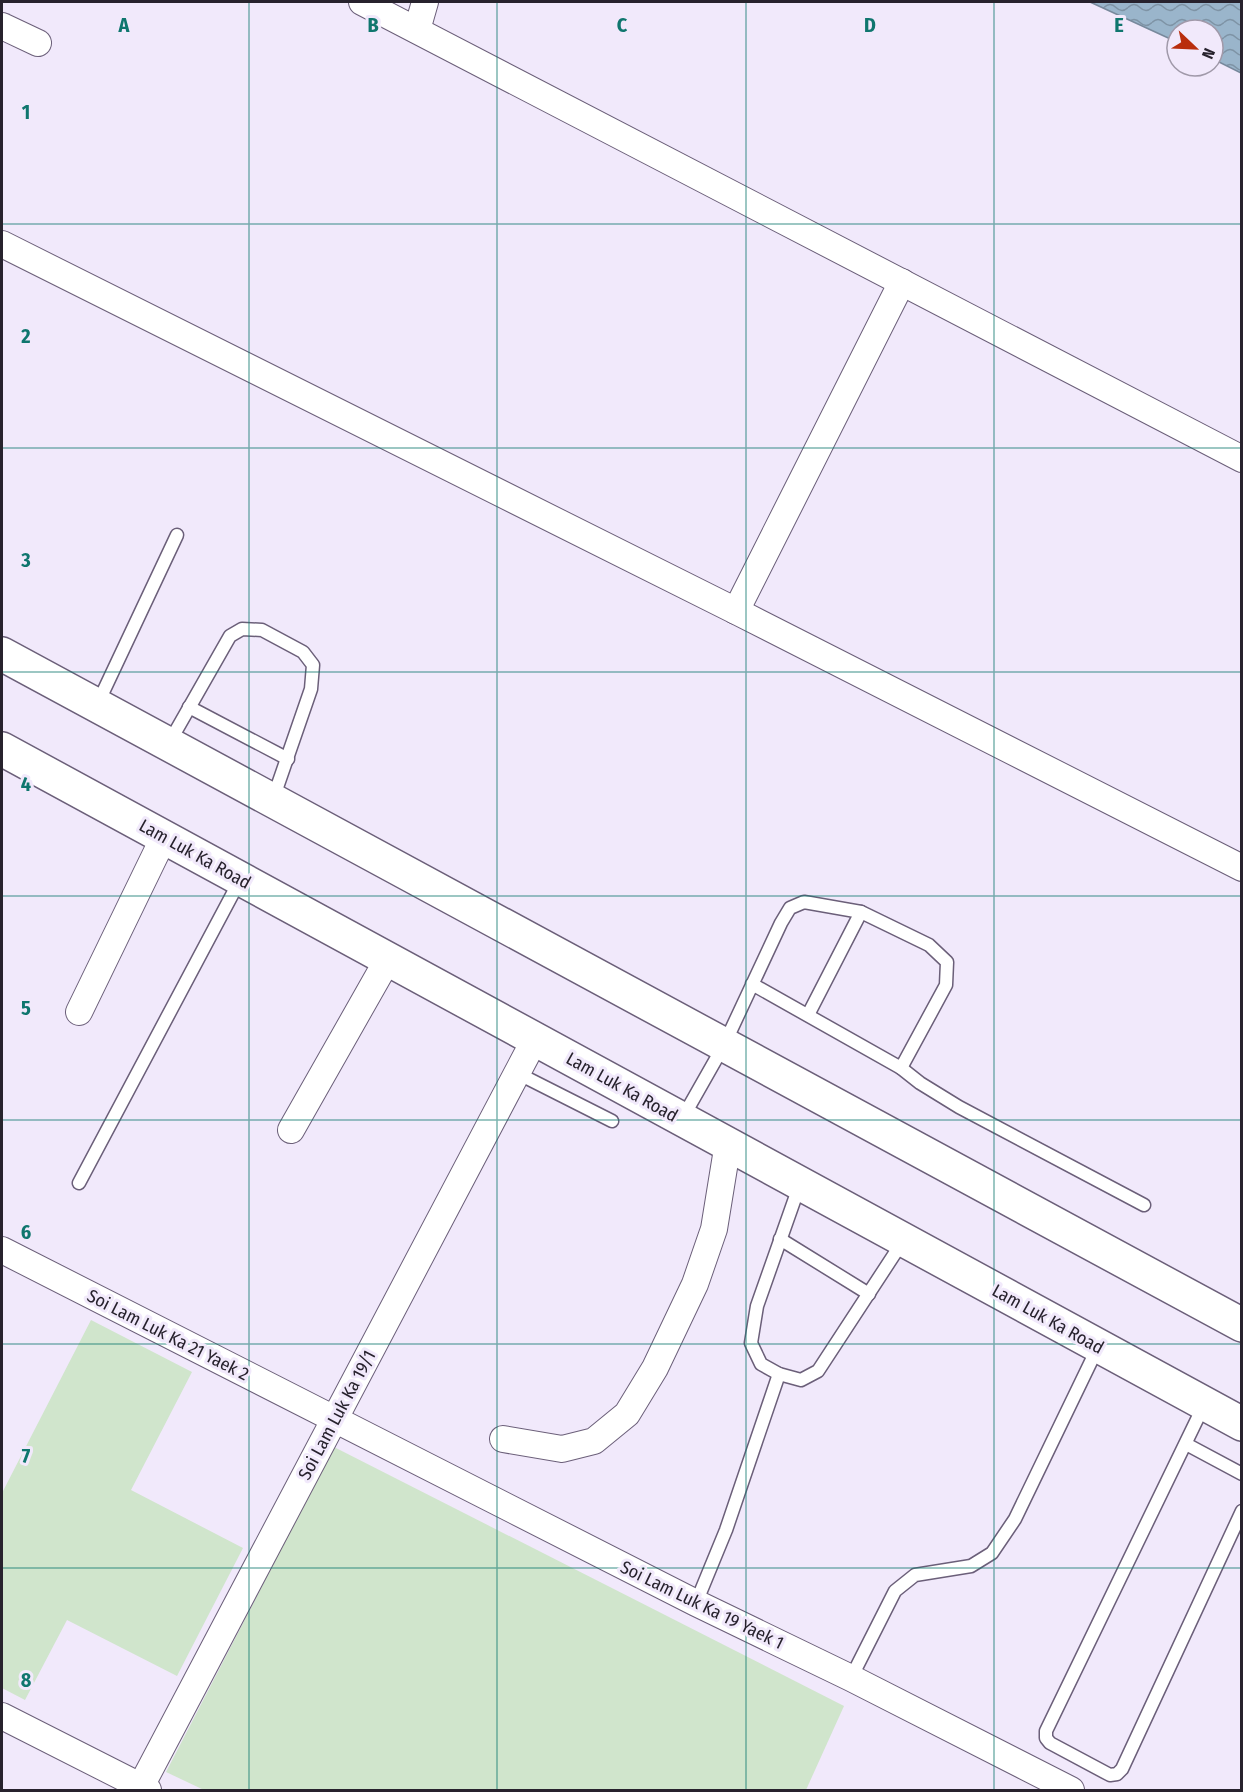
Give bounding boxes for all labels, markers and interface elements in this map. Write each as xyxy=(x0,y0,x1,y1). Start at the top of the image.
text: A xyxy=(118,13,131,37)
text: B xyxy=(367,13,379,37)
text: C xyxy=(617,13,628,37)
text: D xyxy=(864,13,876,37)
text: E xyxy=(1114,13,1124,37)
north arrow xyxy=(1165,18,1225,78)
text: N xyxy=(1198,46,1219,62)
text: 1 xyxy=(22,100,30,124)
text: 2 xyxy=(20,324,31,348)
text: 3 xyxy=(20,548,31,572)
text: 4 xyxy=(21,772,31,796)
street label: Lam Luk Ka Road xyxy=(135,814,255,894)
text: 5 xyxy=(21,996,31,1020)
street label: Lam Luk Ka Road xyxy=(562,1047,682,1127)
text: 6 xyxy=(21,1220,31,1244)
street label: Lam Luk Ka Road xyxy=(988,1279,1108,1359)
street label: Soi Lam Luk Ka 21 Yaek 2 xyxy=(83,1285,253,1385)
street label: Soi Lam Luk Ka 19/1 xyxy=(294,1346,380,1484)
text: 7 xyxy=(22,1444,31,1468)
street label: Soi Lam Luk Ka 19 Yaek 1 xyxy=(617,1556,787,1654)
text: 8 xyxy=(21,1668,32,1692)

